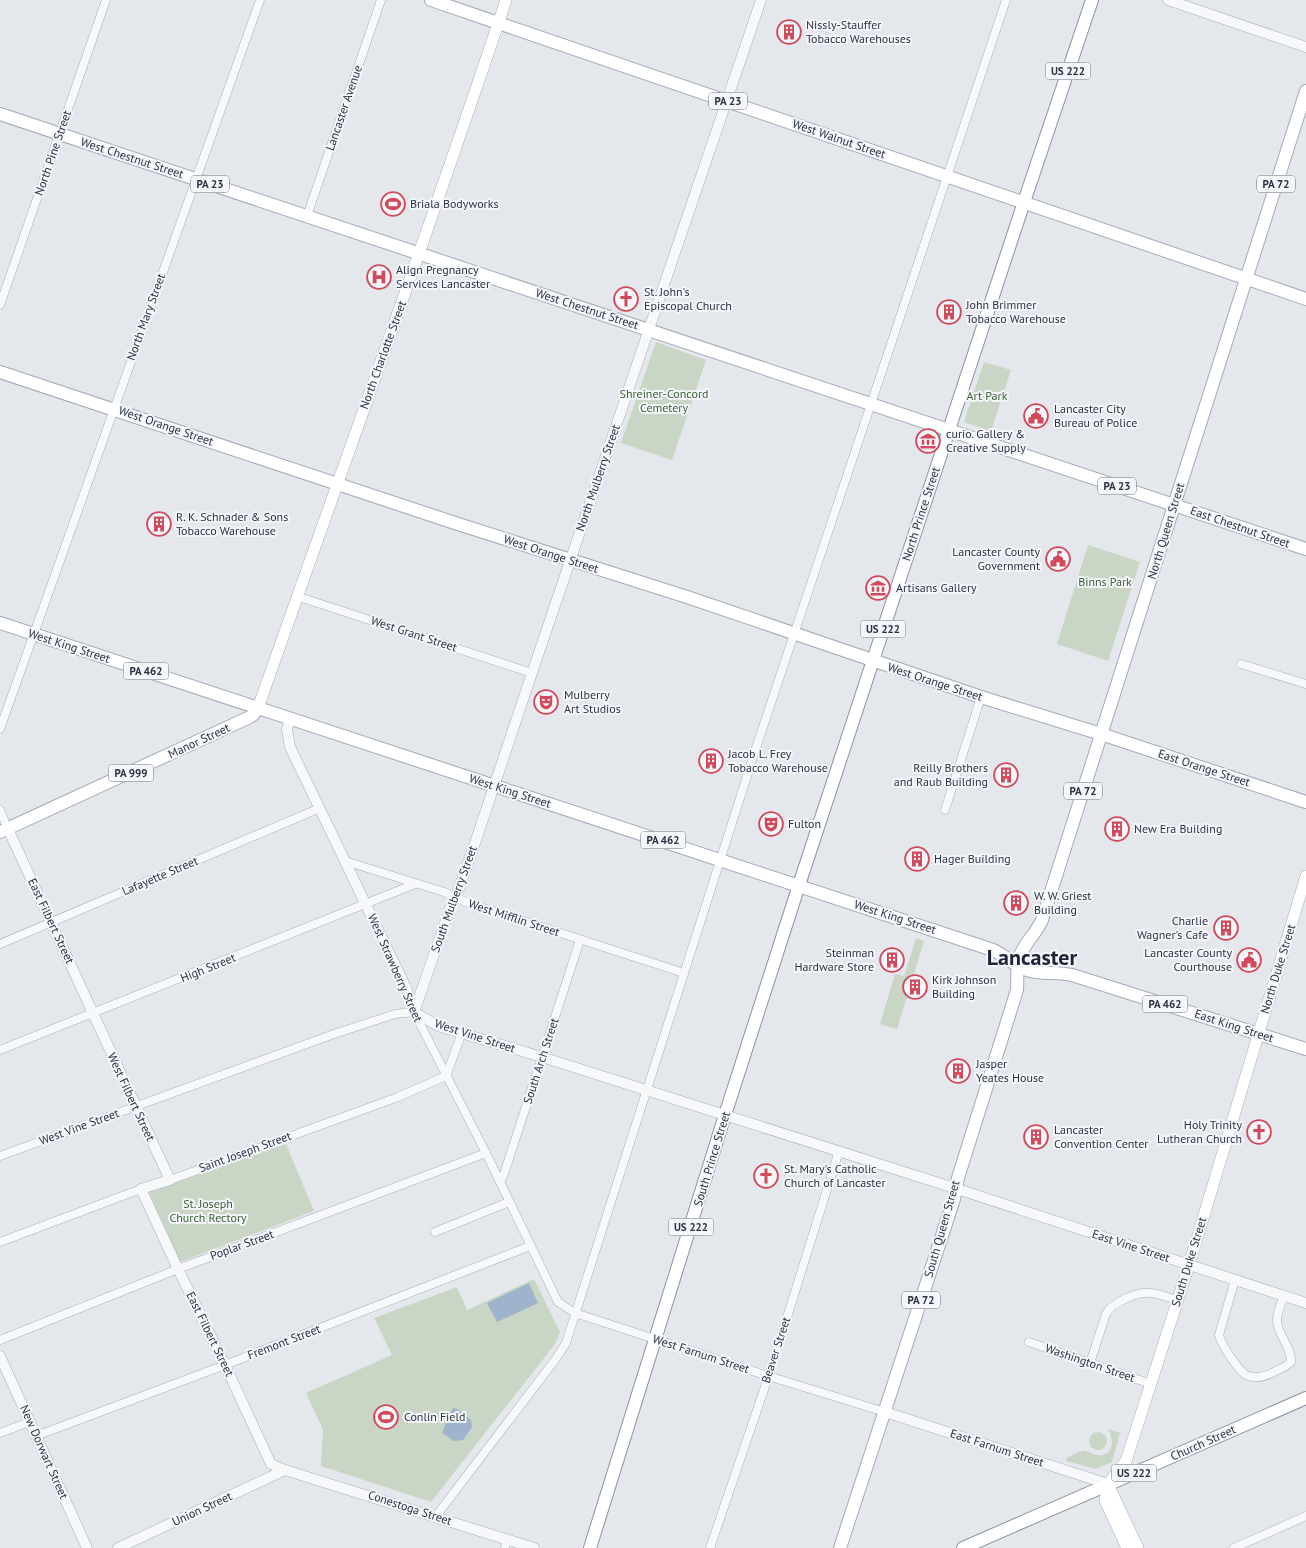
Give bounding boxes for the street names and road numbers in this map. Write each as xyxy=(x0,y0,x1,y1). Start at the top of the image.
road number: US 222 xyxy=(1046,62,1090,80)
street label: Lancaster Avenue xyxy=(322,63,365,153)
road number: PA 23 xyxy=(709,92,747,110)
street label: North Pine Street xyxy=(31,108,74,197)
street label: West Walnut Street xyxy=(791,116,888,161)
street label: West Chestnut Street xyxy=(79,134,186,181)
road number: PA 23 xyxy=(191,175,229,192)
road number: PA 72 xyxy=(1257,175,1295,192)
street label: North Mary Street xyxy=(123,271,168,362)
street label: West Chestnut Street xyxy=(534,285,641,332)
street label: North Charlotte Street xyxy=(356,299,409,411)
street label: West Orange Street xyxy=(117,402,215,449)
street label: North Mulberry Street xyxy=(572,422,623,533)
street label: North Prince Street xyxy=(898,465,943,563)
road number: PA 23 xyxy=(1098,478,1136,494)
street label: North Queen Street xyxy=(1144,481,1187,581)
street label: East Chestnut Street xyxy=(1188,502,1292,551)
street label: West Orange Street xyxy=(502,531,601,576)
street label: West Grant Street xyxy=(369,613,459,655)
road number: US 222 xyxy=(860,620,906,638)
street label: West King Street xyxy=(26,625,112,666)
street label: West Orange Street xyxy=(886,659,985,704)
road number: PA 462 xyxy=(124,662,168,679)
street label: Manor Street xyxy=(166,720,232,761)
street label: East Orange Street xyxy=(1156,746,1252,789)
road number: PA 999 xyxy=(108,764,154,781)
street label: West King Street xyxy=(467,770,553,811)
road number: PA 72 xyxy=(1064,782,1102,799)
road number: PA 462 xyxy=(640,832,686,848)
street label: South Mulberry Street xyxy=(427,843,480,954)
street label: Lafayette Street xyxy=(119,853,200,898)
street label: East Filbert Street xyxy=(25,876,78,966)
street label: West Mifflin Street xyxy=(467,896,562,939)
street label: West King Street xyxy=(852,896,938,937)
street label: West Strawberry Street xyxy=(365,911,426,1024)
street label: North Duke Street xyxy=(1257,922,1298,1015)
street label: High Street xyxy=(178,950,238,985)
road number: PA 462 xyxy=(1142,996,1188,1012)
street label: East King Street xyxy=(1193,1006,1276,1045)
street label: West Vine Street xyxy=(433,1015,517,1056)
street label: South Arch Street xyxy=(520,1016,562,1106)
street label: West Filbert Street xyxy=(104,1050,158,1143)
street label: West Vine Street xyxy=(37,1105,121,1148)
street label: South Prince Street xyxy=(690,1110,733,1208)
street label: Saint Joseph Street xyxy=(197,1128,293,1175)
street label: South Queen Street xyxy=(920,1179,963,1279)
street label: South Duke Street xyxy=(1168,1215,1209,1309)
road number: US 222 xyxy=(668,1218,714,1236)
street label: Poplar Street xyxy=(208,1226,276,1263)
street label: East Vine Street xyxy=(1090,1226,1172,1265)
street label: East Filbert Street xyxy=(183,1289,237,1379)
road number: PA 72 xyxy=(902,1292,940,1308)
street label: Beaver Street xyxy=(758,1315,793,1385)
street label: Fremont Street xyxy=(245,1321,322,1362)
street label: West Farnum Street xyxy=(651,1331,751,1376)
street label: Washington Street xyxy=(1043,1340,1137,1385)
street label: New Dorwart Street xyxy=(17,1402,72,1501)
street label: Church Street xyxy=(1168,1421,1238,1464)
street label: East Farnum Street xyxy=(948,1425,1046,1470)
road number: US 222 xyxy=(1112,1465,1156,1482)
street label: Conestoga Street xyxy=(366,1487,454,1528)
street label: Union Street xyxy=(169,1488,234,1529)

